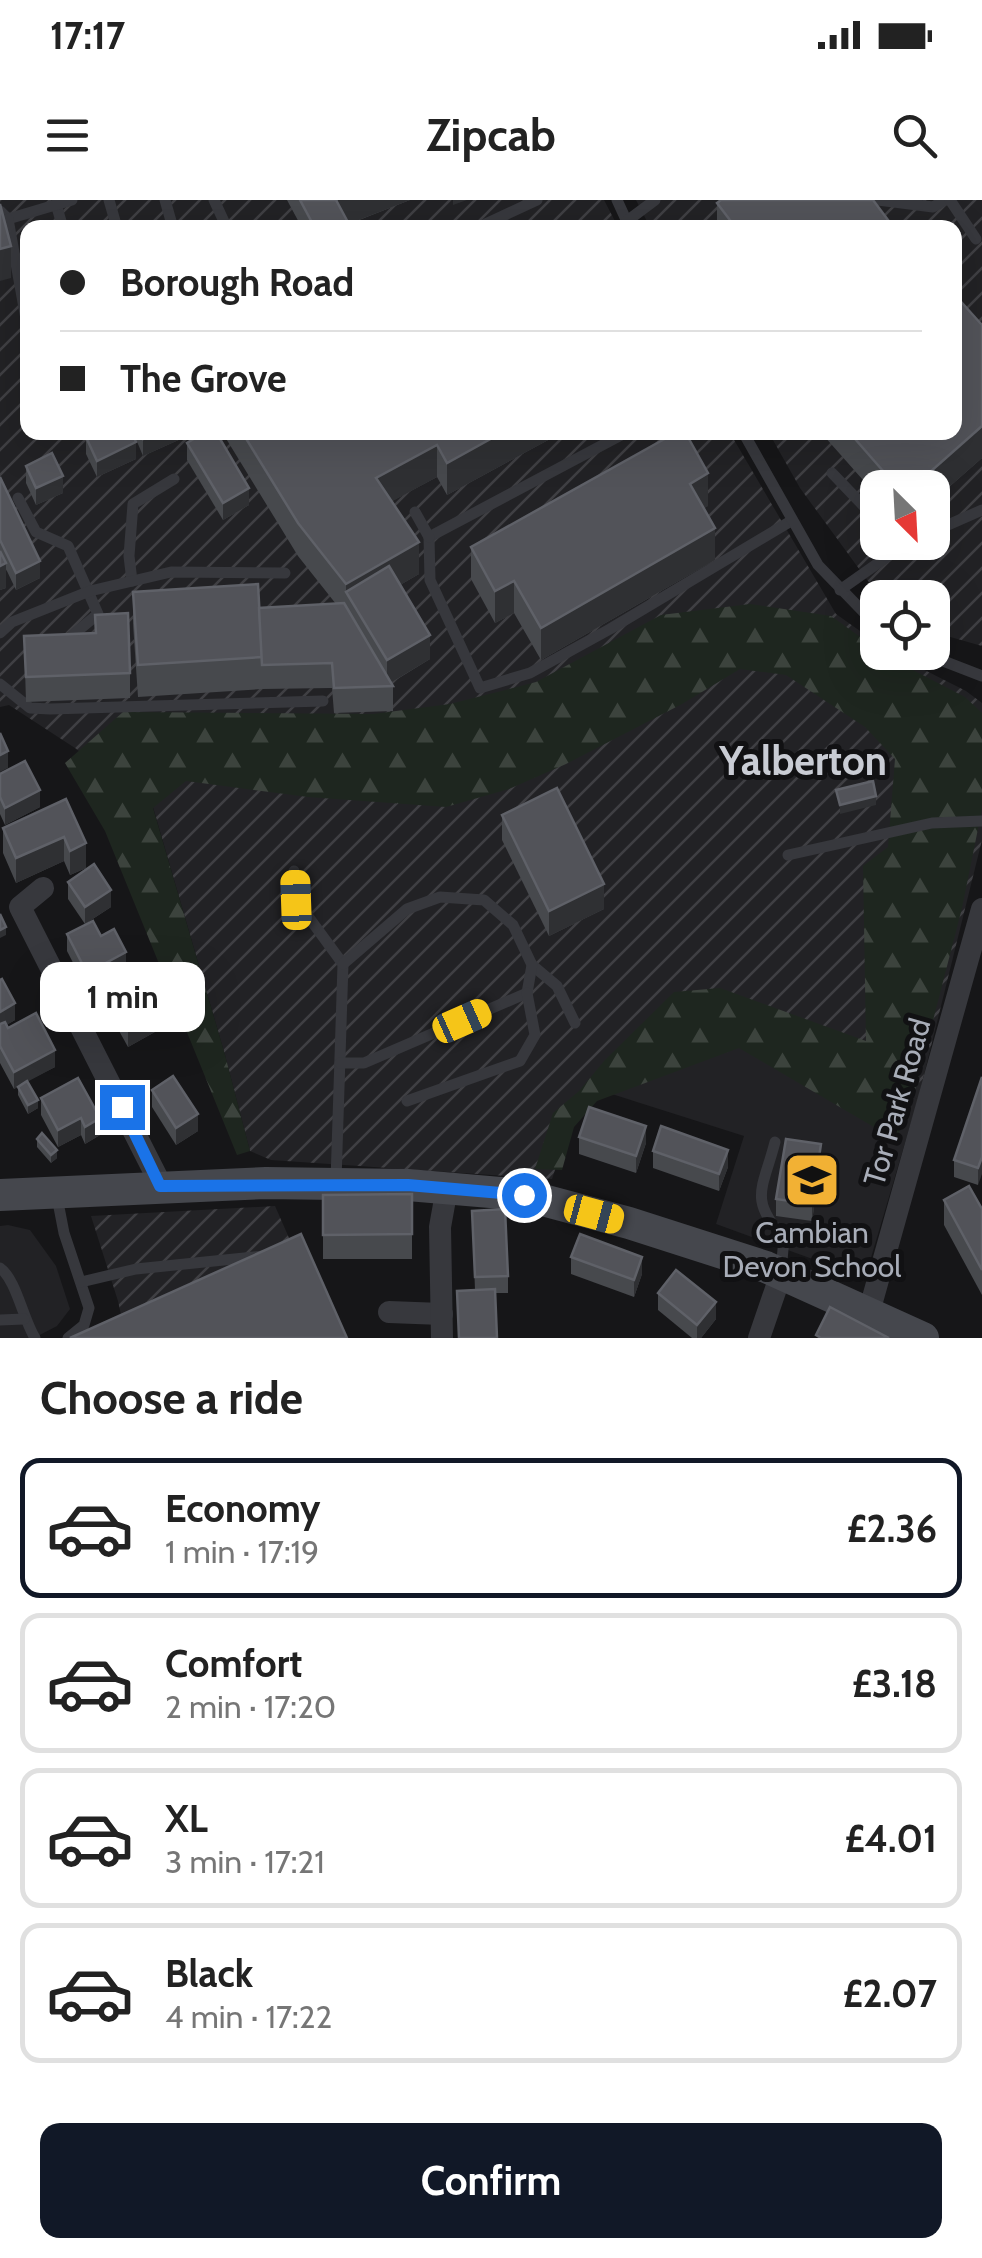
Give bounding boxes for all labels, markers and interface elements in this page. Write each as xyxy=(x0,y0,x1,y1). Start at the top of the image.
text: 17:17 xyxy=(50,12,125,59)
icon: menu xyxy=(40,108,95,163)
text: Zipcab xyxy=(426,108,556,162)
icon: search xyxy=(887,108,942,163)
text: Borough Road xyxy=(120,259,354,306)
text: The Grove xyxy=(120,355,286,402)
north arrow xyxy=(860,470,950,560)
map controls xyxy=(860,470,950,670)
button: locate xyxy=(860,580,950,670)
district label: Yalberton xyxy=(718,736,887,785)
car xyxy=(280,869,312,931)
callout: 1 min xyxy=(39,962,204,1032)
text: 1 min xyxy=(86,977,159,1016)
car xyxy=(428,995,496,1047)
street label: Tor Park Road xyxy=(855,1014,939,1190)
route end xyxy=(100,1085,145,1130)
school or university icon: Cambian Devon School xyxy=(782,1150,842,1210)
route start xyxy=(502,1173,547,1218)
car xyxy=(561,1192,627,1236)
place label: Cambian Devon School xyxy=(723,1214,901,1285)
text: Choose a ride xyxy=(40,1371,303,1425)
icon: car xyxy=(45,1483,135,1573)
text: Economy xyxy=(165,1485,320,1532)
text: £2.36 xyxy=(847,1505,937,1552)
text: 1 min · 17:19 xyxy=(165,1532,319,1571)
icon: car xyxy=(45,1638,135,1728)
text: Comfort xyxy=(165,1640,302,1687)
text: £3.18 xyxy=(852,1660,937,1707)
text: 2 min · 17:20 xyxy=(165,1687,336,1726)
icon: car xyxy=(45,1793,135,1883)
text: XL xyxy=(165,1795,208,1842)
text: £4.01 xyxy=(845,1815,937,1862)
text: 3 min · 17:21 xyxy=(165,1842,325,1881)
icon: car xyxy=(45,1948,135,2038)
text: Black xyxy=(165,1950,253,1997)
text: £2.07 xyxy=(843,1970,937,2017)
text: 4 min · 17:22 xyxy=(165,1997,332,2036)
button: Confirm xyxy=(40,2123,942,2238)

